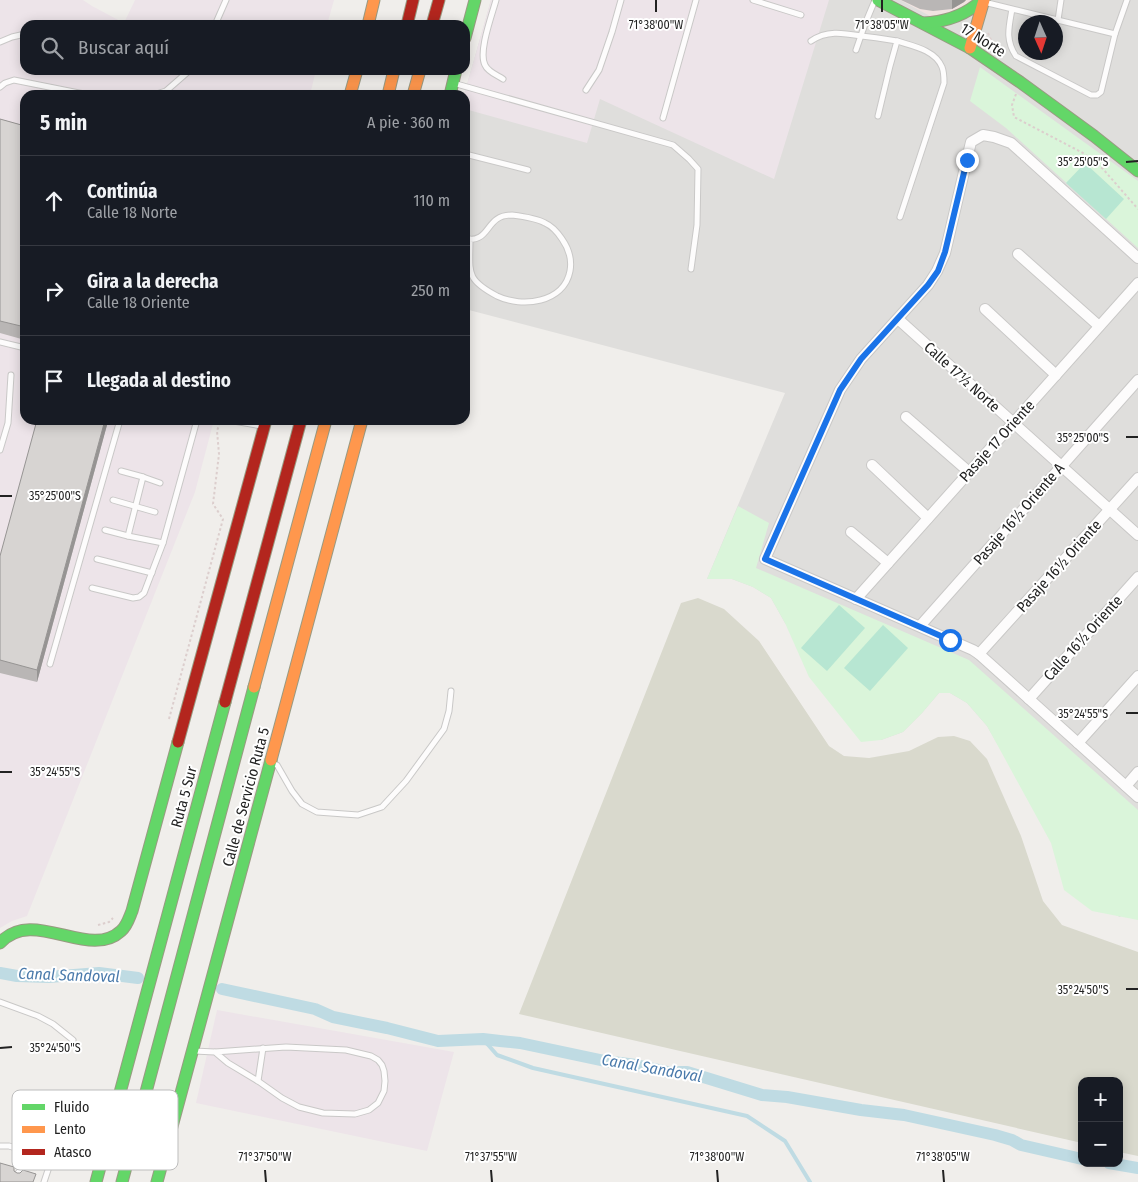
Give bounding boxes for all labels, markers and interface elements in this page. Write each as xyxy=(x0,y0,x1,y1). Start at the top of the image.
north arrow xyxy=(1018,15,1063,60)
text: 71°38'00"W xyxy=(629,18,683,32)
text: 71°38'05"W xyxy=(855,18,909,32)
street label: 17 Norte xyxy=(957,19,1009,61)
search box xyxy=(20,20,470,75)
icon: search xyxy=(38,34,66,62)
text: Buscar aquí xyxy=(78,36,169,59)
text: 5 min xyxy=(40,110,87,136)
text: A pie · 360 m xyxy=(367,113,450,132)
route end xyxy=(956,149,979,172)
text: 35°25'05"S xyxy=(1057,155,1109,169)
text: Continúa xyxy=(87,180,158,203)
icon: ahead xyxy=(40,187,68,215)
text: 110 m xyxy=(413,191,450,210)
text: Calle 18 Norte xyxy=(87,203,177,222)
text: Gira a la derecha xyxy=(87,270,219,293)
icon: right xyxy=(40,277,68,305)
text: 250 m xyxy=(411,281,450,300)
text: Calle 18 Oriente xyxy=(87,293,190,312)
street label: Calle 17½ Norte xyxy=(920,338,1004,416)
icon: arrive xyxy=(40,367,68,395)
text: Llegada al destino xyxy=(87,369,231,392)
street label: Pasaje 17 Oriente xyxy=(956,396,1038,486)
text: 35°25'00"S xyxy=(1057,431,1109,445)
street label: Pasaje 16½ Oriente A xyxy=(970,459,1068,569)
text: 35°25'00"S xyxy=(29,489,81,503)
street label: Pasaje 16½ Oriente xyxy=(1013,516,1105,616)
street label: Calle 16½ Oriente xyxy=(1040,592,1126,684)
route start xyxy=(939,629,962,652)
text: 35°24'55"S xyxy=(1058,707,1108,721)
street label: Calle de Servicio Ruta 5 xyxy=(219,725,273,868)
street label: Ruta 5 Sur xyxy=(167,764,201,830)
text: 35°24'55"S xyxy=(30,765,80,779)
water label: Canal Sandoval xyxy=(18,964,120,986)
text: 35°24'50"S xyxy=(1057,983,1109,997)
text: 35°24'50"S xyxy=(29,1041,81,1055)
water label: Canal Sandoval xyxy=(600,1050,704,1086)
map controls xyxy=(1078,1077,1123,1167)
button: + xyxy=(1078,1077,1123,1122)
legend xyxy=(12,1090,178,1170)
text: Fluido xyxy=(54,1099,89,1116)
text: Lento xyxy=(54,1121,86,1138)
button: − xyxy=(1078,1122,1123,1167)
text: Atasco xyxy=(54,1144,92,1161)
text: 71°37'50"W xyxy=(239,1150,291,1164)
text: 71°37'55"W xyxy=(465,1150,517,1164)
text: 71°38'00"W xyxy=(690,1150,744,1164)
text: 71°38'05"W xyxy=(916,1150,970,1164)

